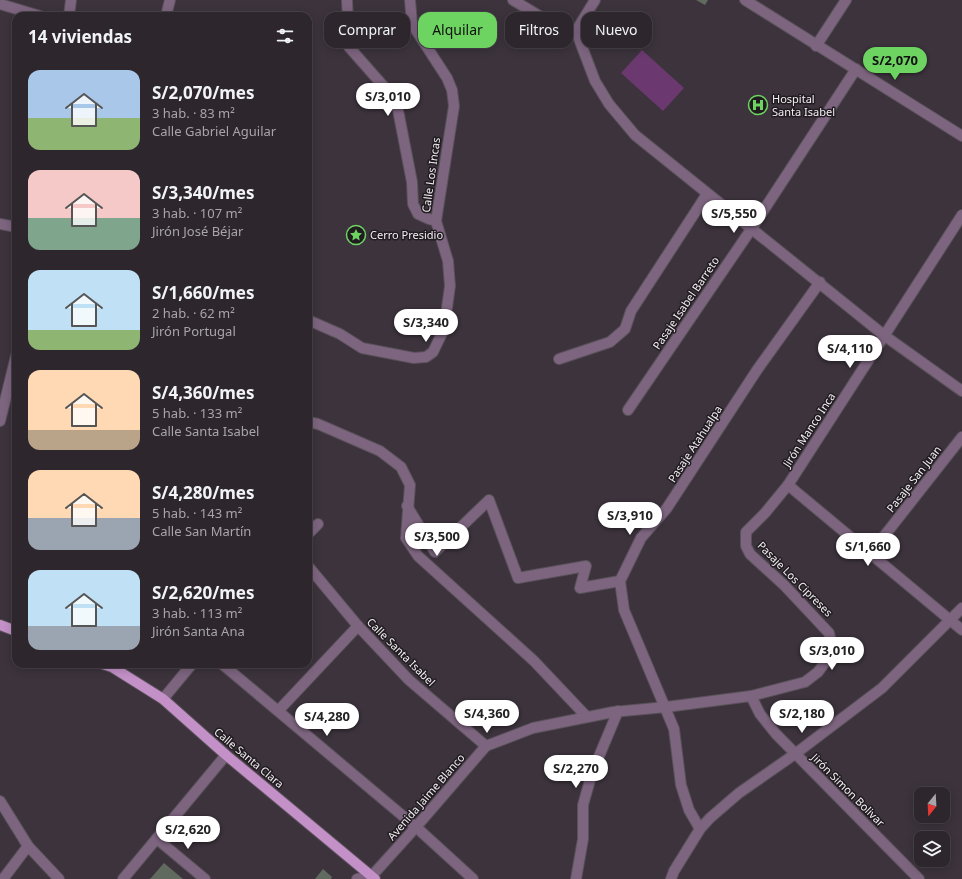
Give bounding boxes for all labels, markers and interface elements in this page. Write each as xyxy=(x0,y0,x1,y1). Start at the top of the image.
chip: Comprar xyxy=(324,12,410,48)
chip: Alquilar xyxy=(418,12,497,48)
chip: Filtros xyxy=(505,12,573,48)
chip: Nuevo xyxy=(581,12,652,48)
text: 14 viviendas xyxy=(28,25,132,48)
icon: filters xyxy=(274,25,296,47)
pin: S/2,070 xyxy=(858,47,932,81)
text: S/2,070 xyxy=(872,51,918,69)
text: S/2,070/mes xyxy=(152,81,254,104)
pin: S/3,010 xyxy=(351,83,425,117)
icon: home xyxy=(60,86,108,134)
text: S/3,010 xyxy=(365,87,411,105)
place label: Hospital Santa Isabel xyxy=(772,91,835,119)
hospital icon: Hospital Santa Isabel xyxy=(747,94,769,116)
text: 3 hab. · 83 m² xyxy=(152,104,235,122)
text: Calle Gabriel Aguilar xyxy=(152,122,276,140)
street label: Calle Los Incas xyxy=(418,136,443,213)
text: S/3,340/mes xyxy=(152,181,254,204)
icon: home xyxy=(60,186,108,234)
pin: S/5,550 xyxy=(697,200,771,234)
text: 3 hab. · 107 m² xyxy=(152,204,242,222)
text: S/5,550 xyxy=(711,204,757,222)
text: Jirón José Béjar xyxy=(152,222,243,240)
place icon: Cerro Presidio xyxy=(345,224,367,246)
place label: Cerro Presidio xyxy=(370,227,443,242)
street label: Pasaje Isabel Barreto xyxy=(649,253,722,352)
text: S/1,660/mes xyxy=(152,281,254,304)
icon: home xyxy=(60,286,108,334)
text: 2 hab. · 62 m² xyxy=(152,304,235,322)
pin: S/3,340 xyxy=(389,309,463,343)
text: S/3,340 xyxy=(403,313,449,331)
text: Jirón Portugal xyxy=(152,322,236,340)
pin: S/4,110 xyxy=(813,335,887,369)
text: S/4,110 xyxy=(827,339,873,357)
text: S/4,360/mes xyxy=(152,381,254,404)
icon: home xyxy=(60,386,108,434)
street label: Jirón Manco Inca xyxy=(778,389,838,471)
street label: Pasaje Atahualpa xyxy=(664,402,725,485)
text: 5 hab. · 133 m² xyxy=(152,404,242,422)
text: Calle Santa Isabel xyxy=(152,422,259,440)
street label: Pasaje San Juan xyxy=(883,442,944,515)
text: S/4,280/mes xyxy=(152,481,254,504)
icon: home xyxy=(60,486,108,534)
pin: S/3,910 xyxy=(593,502,667,536)
text: 5 hab. · 143 m² xyxy=(152,504,242,522)
text: S/3,910 xyxy=(607,506,653,524)
text: Calle San Martín xyxy=(152,522,251,540)
pin: S/3,500 xyxy=(400,523,474,557)
text: S/3,500 xyxy=(414,527,460,545)
pin: S/1,660 xyxy=(831,533,905,567)
text: S/1,660 xyxy=(845,537,891,555)
street label: Pasaje Los Cipreses xyxy=(755,538,836,619)
text: S/2,620/mes xyxy=(152,581,254,604)
icon: home xyxy=(60,586,108,634)
text: 3 hab. · 113 m² xyxy=(152,604,242,622)
street label: Calle Santa Isabel xyxy=(364,614,439,689)
text: Jirón Santa Ana xyxy=(152,622,245,640)
pin: S/3,010 xyxy=(795,637,869,671)
text: S/3,010 xyxy=(809,641,855,659)
pin: S/4,360 xyxy=(450,700,524,734)
pin: S/2,180 xyxy=(765,700,839,734)
pin: S/4,280 xyxy=(290,703,364,737)
text: S/4,360 xyxy=(464,704,510,722)
text: S/2,180 xyxy=(779,704,825,722)
text: S/4,280 xyxy=(304,707,350,725)
street label: Calle Santa Clara xyxy=(211,724,287,791)
street label: Jirón Simon Bolivar xyxy=(808,749,889,830)
street label: Avenida Jaime Blanco xyxy=(384,750,468,843)
pin: S/2,270 xyxy=(539,755,613,789)
text: S/2,270 xyxy=(553,759,599,777)
north arrow xyxy=(914,787,950,823)
map controls xyxy=(914,787,950,867)
pin: S/2,620 xyxy=(151,816,225,850)
text: S/2,620 xyxy=(165,820,211,838)
button: layers xyxy=(914,831,950,867)

